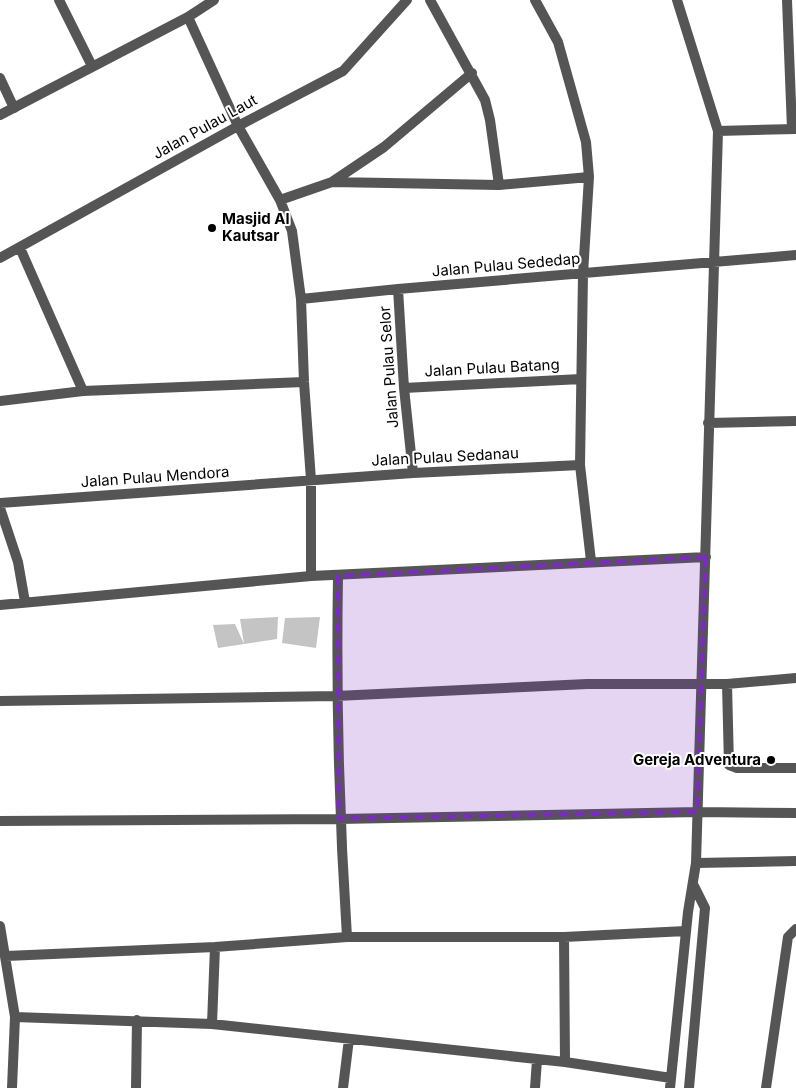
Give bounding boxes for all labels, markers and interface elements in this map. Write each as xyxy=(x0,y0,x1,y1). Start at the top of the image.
street label: Jalan Pulau Laut xyxy=(149,90,260,163)
place label: Masjid Al Kautsar xyxy=(222,209,290,245)
marker: Masjid Al Kautsar xyxy=(206,222,218,234)
street label: Jalan Pulau Sededap xyxy=(431,249,581,280)
street label: Jalan Pulau Selor xyxy=(375,305,402,429)
street label: Jalan Pulau Batang xyxy=(424,354,560,381)
street label: Jalan Pulau Sedanau xyxy=(371,443,519,470)
street label: Jalan Pulau Mendora xyxy=(80,462,230,491)
place label: Gereja Adventura xyxy=(633,750,761,769)
marker: Gereja Adventura xyxy=(765,754,777,766)

